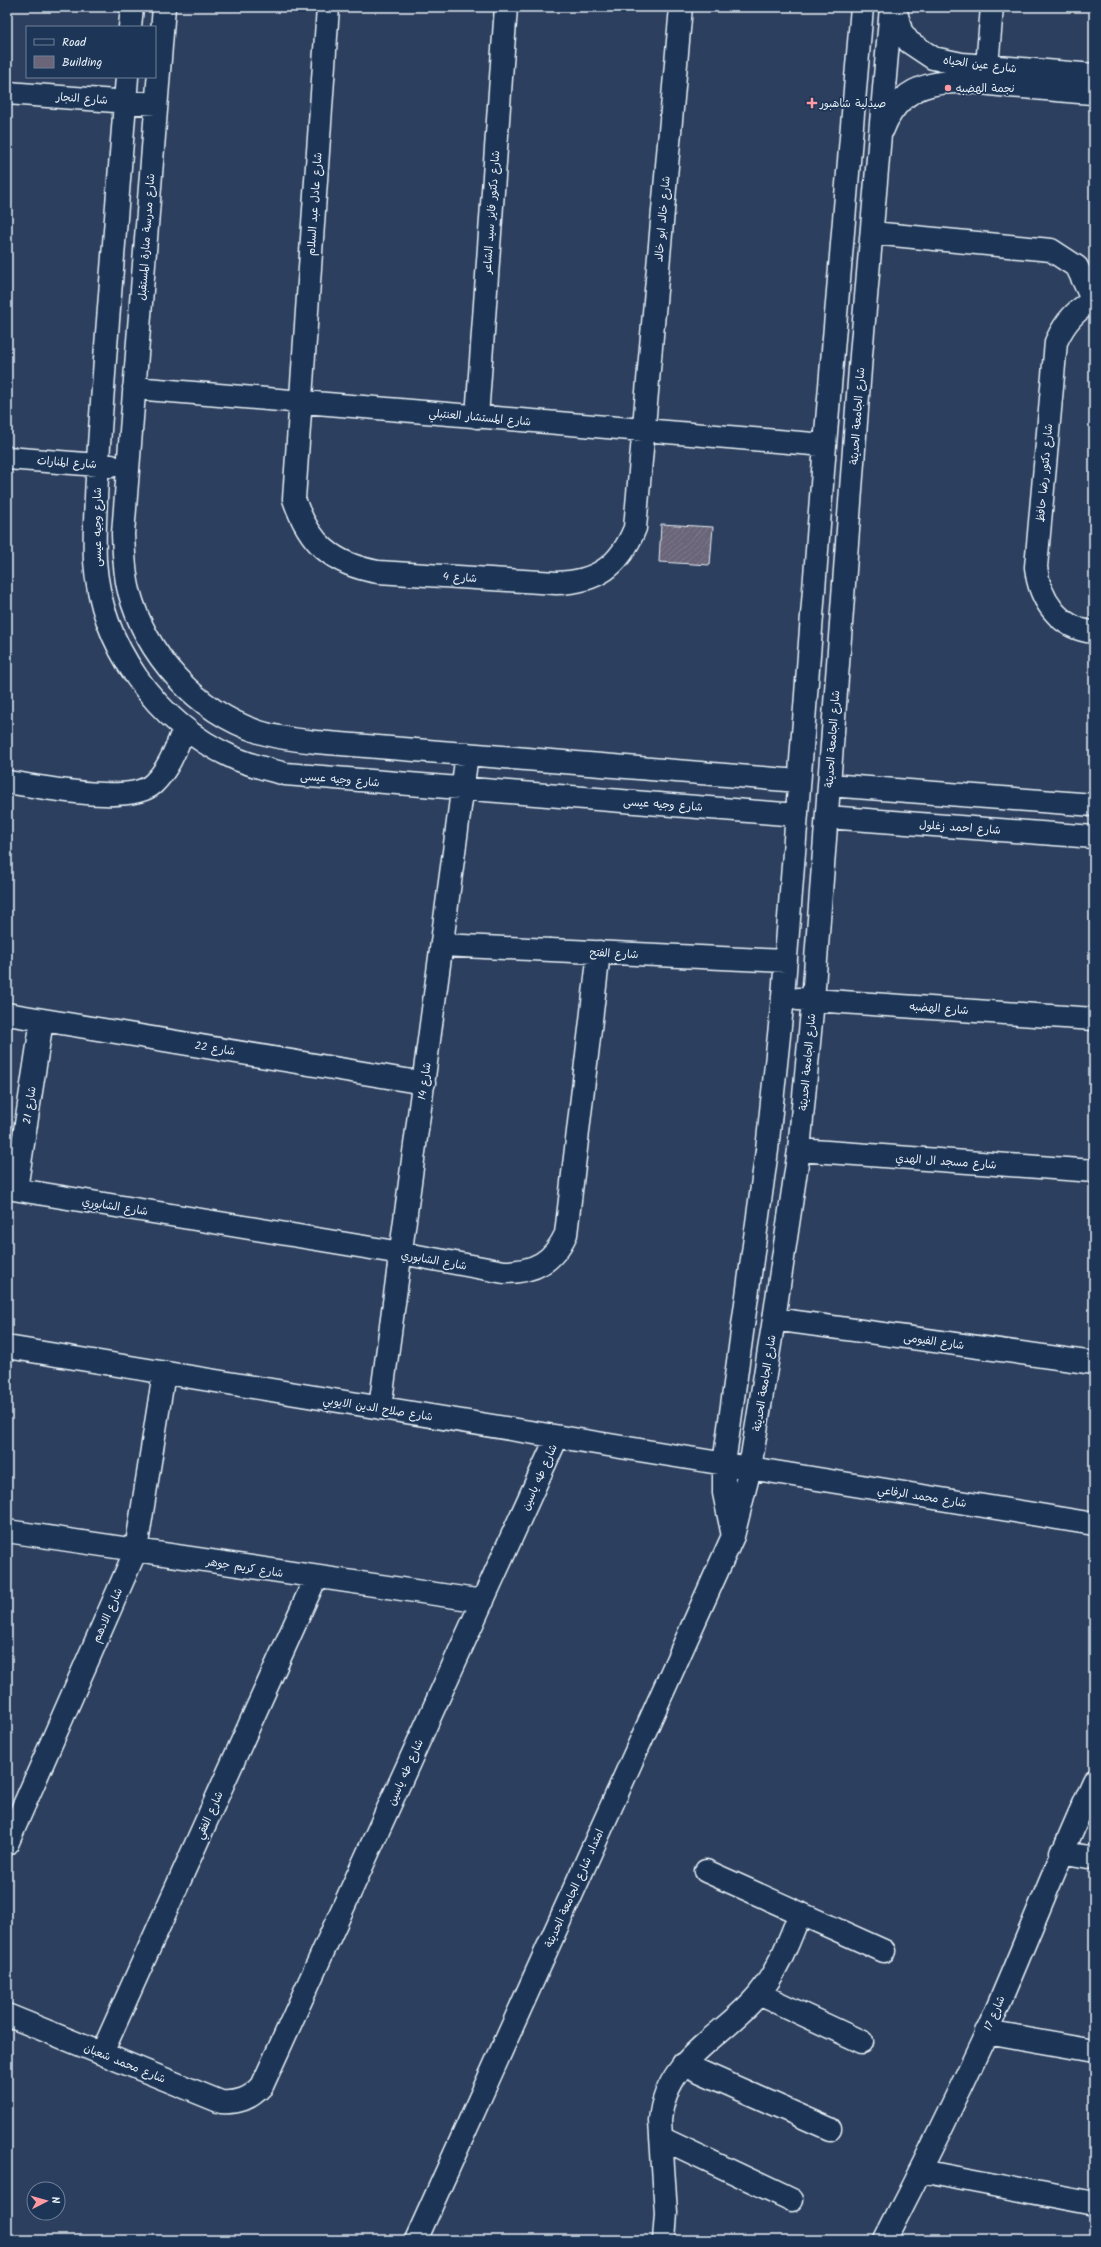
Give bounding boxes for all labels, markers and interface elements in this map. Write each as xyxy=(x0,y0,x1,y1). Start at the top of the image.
legend xyxy=(26,26,156,78)
text: Road xyxy=(62,33,87,52)
street label: شارع عين الحياه xyxy=(942,52,1018,78)
text: Building xyxy=(62,53,102,72)
place label: نجمة الهضبه xyxy=(956,80,1015,98)
marker: نجمة الهضبه xyxy=(943,83,953,93)
street label: شارع النجار xyxy=(55,88,108,110)
place label: صيدلية شاهبور xyxy=(819,95,886,113)
marker: صيدلية شاهبور xyxy=(807,98,817,108)
street label: شارع دكتور فايز سيد الشاعر xyxy=(479,150,505,275)
street label: شارع عادل عبد السلام xyxy=(302,152,328,256)
street label: شارع مدرسة منارة المستقبل xyxy=(134,173,160,301)
street label: شارع خالد ابو خالد xyxy=(650,175,676,263)
street label: شارع الجامعة الحديثة xyxy=(846,367,870,465)
street label: شارع المستشار العنتبلي xyxy=(428,405,532,432)
street label: شارع دكتور رضا حافظ xyxy=(1032,423,1058,523)
street label: شارع المنارات xyxy=(36,452,97,474)
street label: شارع وجيه عيسى xyxy=(89,487,107,567)
street label: شارع 4 xyxy=(442,568,478,588)
street label: شارع الجامعة الحديثة xyxy=(821,690,845,788)
street label: شارع وجيه عيسى xyxy=(299,768,380,792)
street label: شارع وجيه عيسى xyxy=(623,793,703,817)
street label: شارع احمد زغلول xyxy=(919,816,1001,840)
street label: شارع الفتح xyxy=(589,944,639,964)
street label: شارع الهضبه xyxy=(909,998,969,1020)
street label: شارع الجامعة الحديثة xyxy=(795,1013,821,1111)
street label: شارع 22 xyxy=(193,1037,237,1061)
street label: شارع 14 xyxy=(413,1061,437,1101)
street label: شارع 21 xyxy=(18,1085,42,1125)
street label: شارع مسجد ال الهدي xyxy=(895,1149,997,1175)
street label: شارع الشابوري xyxy=(81,1193,149,1221)
street label: شارع الشابوري xyxy=(399,1246,468,1276)
street label: شارع الفيومى xyxy=(902,1329,965,1355)
street label: شارع الجامعة الحديثة xyxy=(748,1334,782,1433)
street label: شارع صلاح الدين الايوبي xyxy=(321,1391,434,1428)
street label: شارع طه ياسين xyxy=(517,1441,563,1514)
street label: شارع محمد الرفاعي xyxy=(876,1481,968,1514)
street label: شارع كريم جوهر xyxy=(204,1553,284,1583)
street label: شارع الادهم xyxy=(88,1585,128,1646)
street label: شارع طه ياسين xyxy=(383,1736,429,1809)
street label: شارع الفقي xyxy=(191,1788,229,1843)
street label: امتداد شارع الجامعة الحديثة xyxy=(541,1826,609,1951)
street label: شارع 17 xyxy=(979,1993,1010,2034)
street label: شارع محمد شعبان xyxy=(81,2039,168,2089)
north arrow xyxy=(26,2181,66,2221)
text: N xyxy=(46,2196,64,2205)

